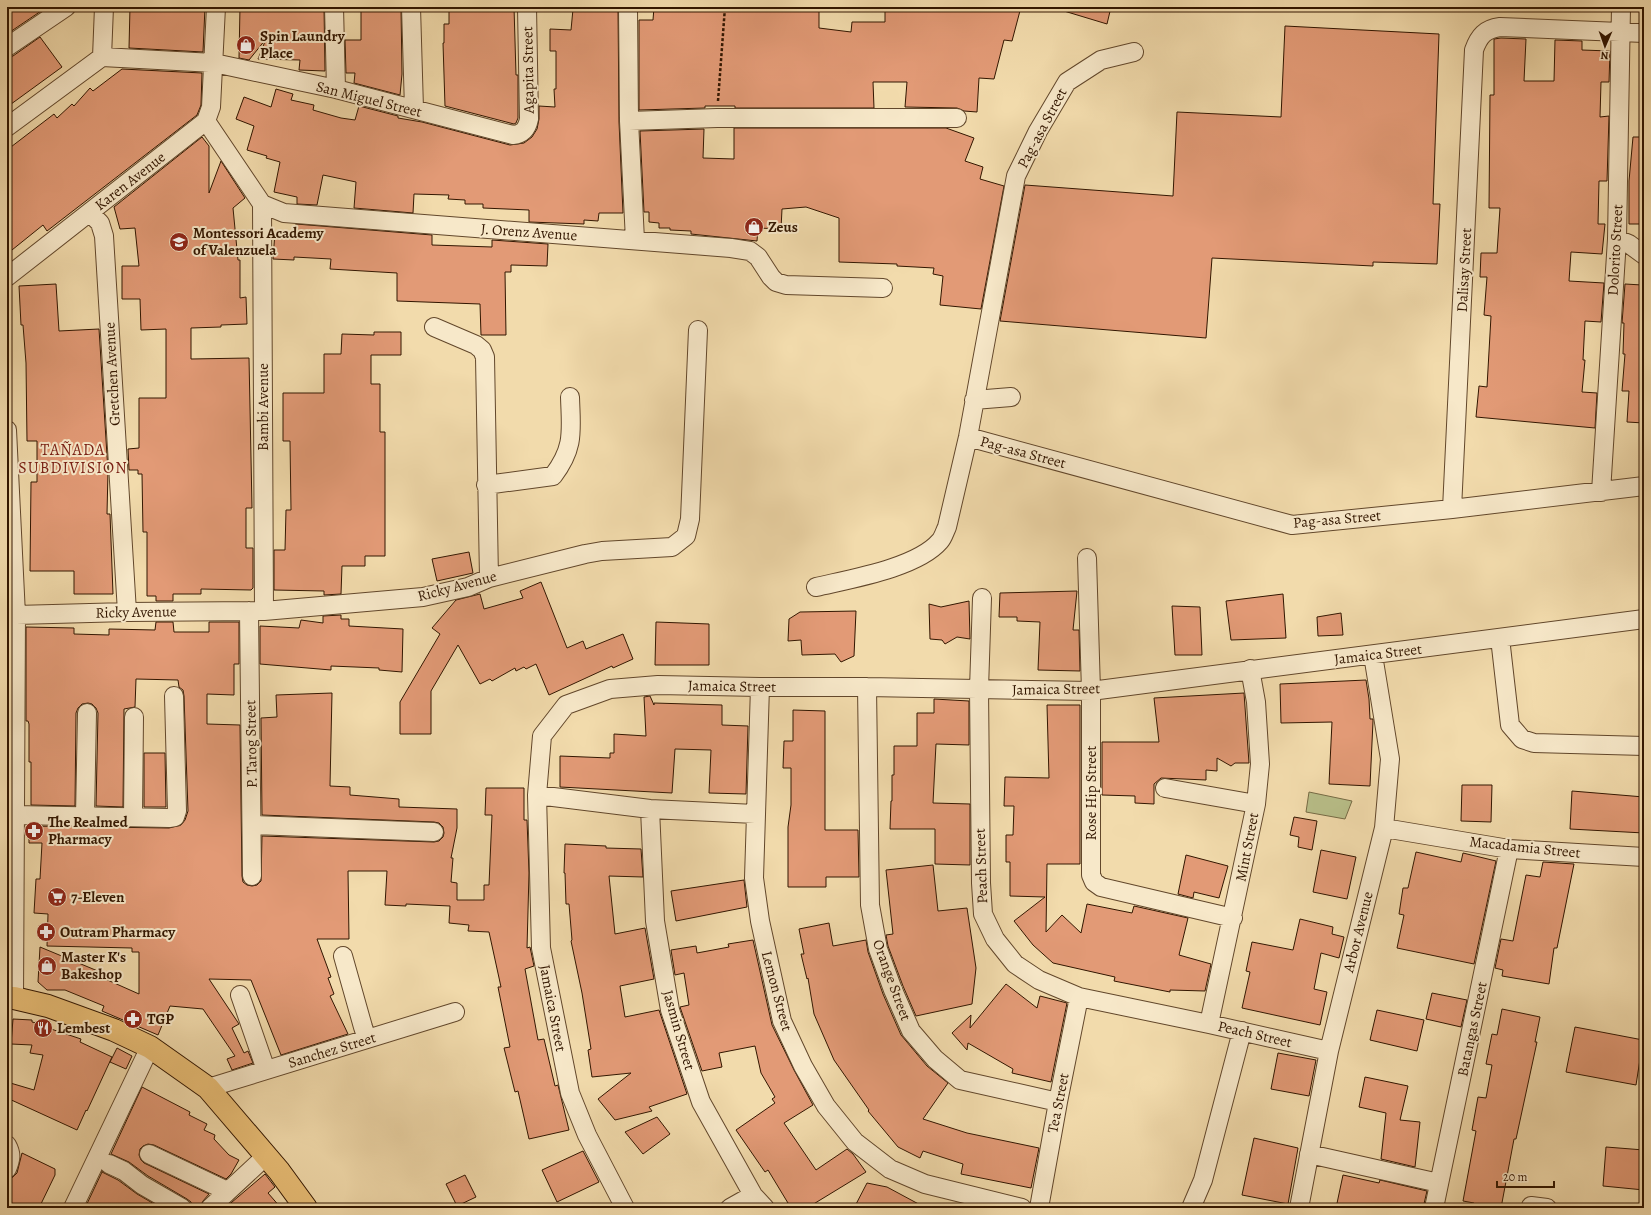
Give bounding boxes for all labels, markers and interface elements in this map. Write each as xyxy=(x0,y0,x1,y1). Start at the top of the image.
place label: Spin Laundry Place xyxy=(260,26,346,63)
street label: Agapita Street xyxy=(517,26,539,115)
north arrow xyxy=(1585,26,1625,66)
shop icon: Spin Laundry Place xyxy=(235,34,257,56)
text: N xyxy=(1600,48,1609,63)
street label: San Miguel Street xyxy=(314,76,424,122)
street label: Pag-asa Street xyxy=(1013,84,1072,172)
street label: Karen Avenue xyxy=(91,147,170,215)
street label: Dolorito Street xyxy=(1603,204,1627,296)
shop icon: Zeus xyxy=(743,216,765,238)
place label: Zeus xyxy=(768,217,798,237)
street label: J. Orenz Avenue xyxy=(480,219,578,245)
place label: Montessori Academy of Valenzuela xyxy=(193,223,325,260)
street label: Dalisay Street xyxy=(1452,227,1476,313)
school or university icon: Montessori Academy of Valenzuela xyxy=(168,231,190,253)
street label: Gretchen Avenue xyxy=(99,321,125,426)
street label: Bambi Avenue xyxy=(253,363,273,451)
street label: Pag-asa Street xyxy=(978,431,1068,473)
district label: TAÑADA SUBDIVISION xyxy=(18,439,128,479)
street label: Pag-asa Street xyxy=(1292,505,1382,533)
street label: Ricky Avenue xyxy=(415,566,499,606)
street label: Ricky Avenue xyxy=(95,601,177,623)
street label: Jamaica Street xyxy=(1333,639,1423,669)
street label: Jamaica Street xyxy=(688,675,776,697)
street label: Jamaica Street xyxy=(1012,678,1100,700)
street label: P. Tarog Street xyxy=(240,700,262,788)
street label: Rose Hip Street xyxy=(1081,745,1101,841)
street label: Mint Street xyxy=(1231,811,1263,883)
place label: The Realmed Pharmacy xyxy=(48,812,129,849)
pharmacy icon: The Realmed Pharmacy xyxy=(23,820,45,842)
street label: Peach Street xyxy=(970,828,992,904)
street label: Macadamia Street xyxy=(1469,831,1581,863)
supermarket icon: 7-Eleven xyxy=(46,886,68,908)
place label: 7-Eleven xyxy=(71,887,125,907)
street label: Arbor Avenue xyxy=(1338,889,1378,976)
pharmacy icon: Outram Pharmacy xyxy=(35,921,57,943)
place label: Outram Pharmacy xyxy=(60,922,176,942)
street label: Orange Street xyxy=(868,937,916,1024)
place label: Master K's Bakeshop xyxy=(61,947,126,984)
street label: Lemon Street xyxy=(757,949,797,1033)
shop icon: Master K's Bakeshop xyxy=(36,955,58,977)
street label: Jamaica Street xyxy=(535,963,571,1053)
street label: Batangas Street xyxy=(1452,980,1492,1078)
street label: Jasmin Street xyxy=(658,988,700,1072)
pharmacy icon: TGP xyxy=(122,1008,144,1030)
place label: TGP xyxy=(147,1009,174,1029)
street label: Peach Street xyxy=(1216,1016,1294,1052)
restaurant icon: Lembest xyxy=(32,1017,54,1039)
place label: Lembest xyxy=(57,1018,110,1038)
street label: Sanchez Street xyxy=(286,1027,378,1073)
street label: Tea Street xyxy=(1042,1071,1074,1135)
scale bar xyxy=(1497,1163,1554,1189)
text: 20 m xyxy=(1503,1169,1527,1185)

